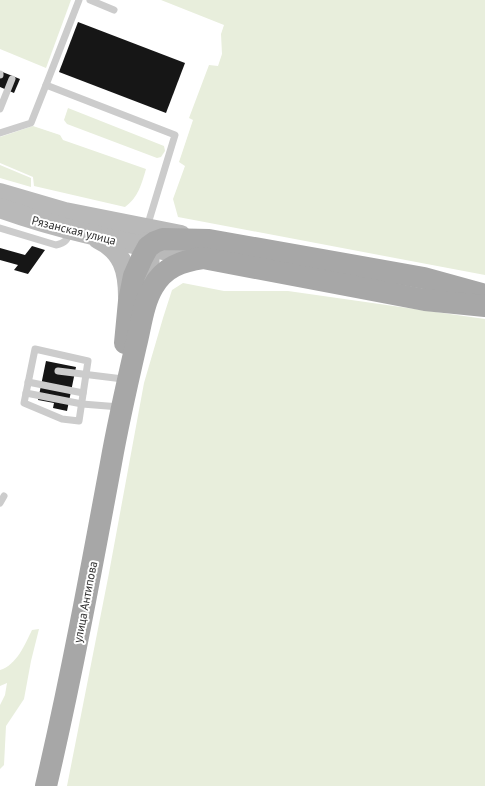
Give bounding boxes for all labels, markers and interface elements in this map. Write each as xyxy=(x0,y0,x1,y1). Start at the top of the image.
street label: Рязанская улица xyxy=(30,212,118,248)
street label: улица Антипова xyxy=(70,560,100,644)

